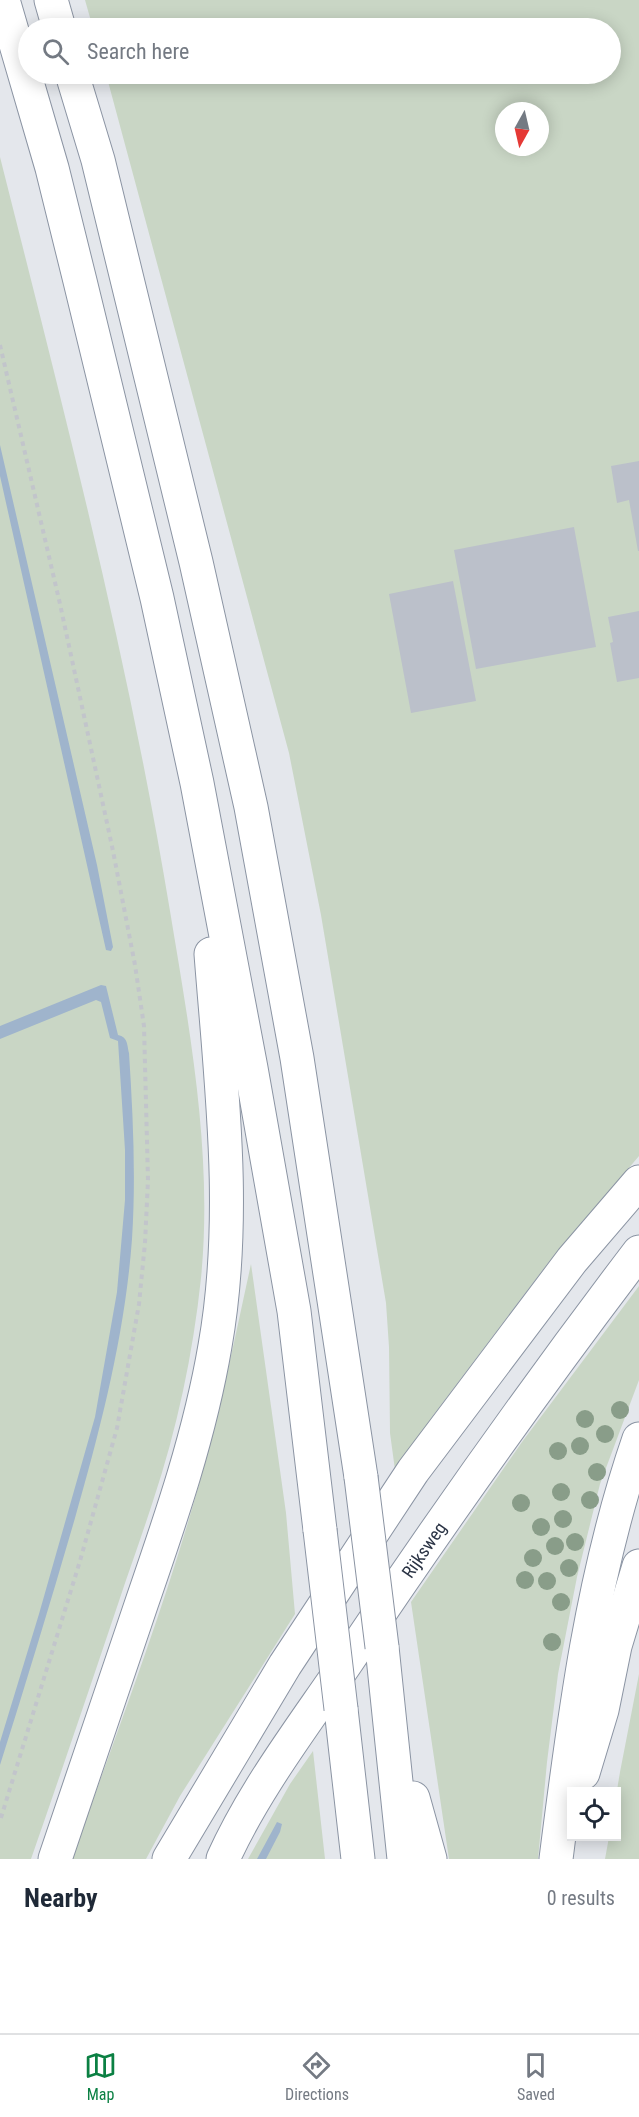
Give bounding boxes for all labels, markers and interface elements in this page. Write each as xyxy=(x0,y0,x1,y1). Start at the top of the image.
search box xyxy=(18,18,621,84)
icon: search xyxy=(39,35,72,68)
text: Search here xyxy=(87,39,189,64)
north arrow xyxy=(495,102,549,156)
street label: Rijksweg xyxy=(397,1518,450,1581)
map controls xyxy=(567,1787,621,1841)
button: locate xyxy=(567,1787,621,1841)
text: Nearby xyxy=(24,1883,98,1913)
text: 0 results xyxy=(547,1886,615,1910)
tab: Map xyxy=(84,2049,117,2104)
tab: Directions xyxy=(285,2049,349,2104)
tab: Saved xyxy=(517,2049,555,2104)

